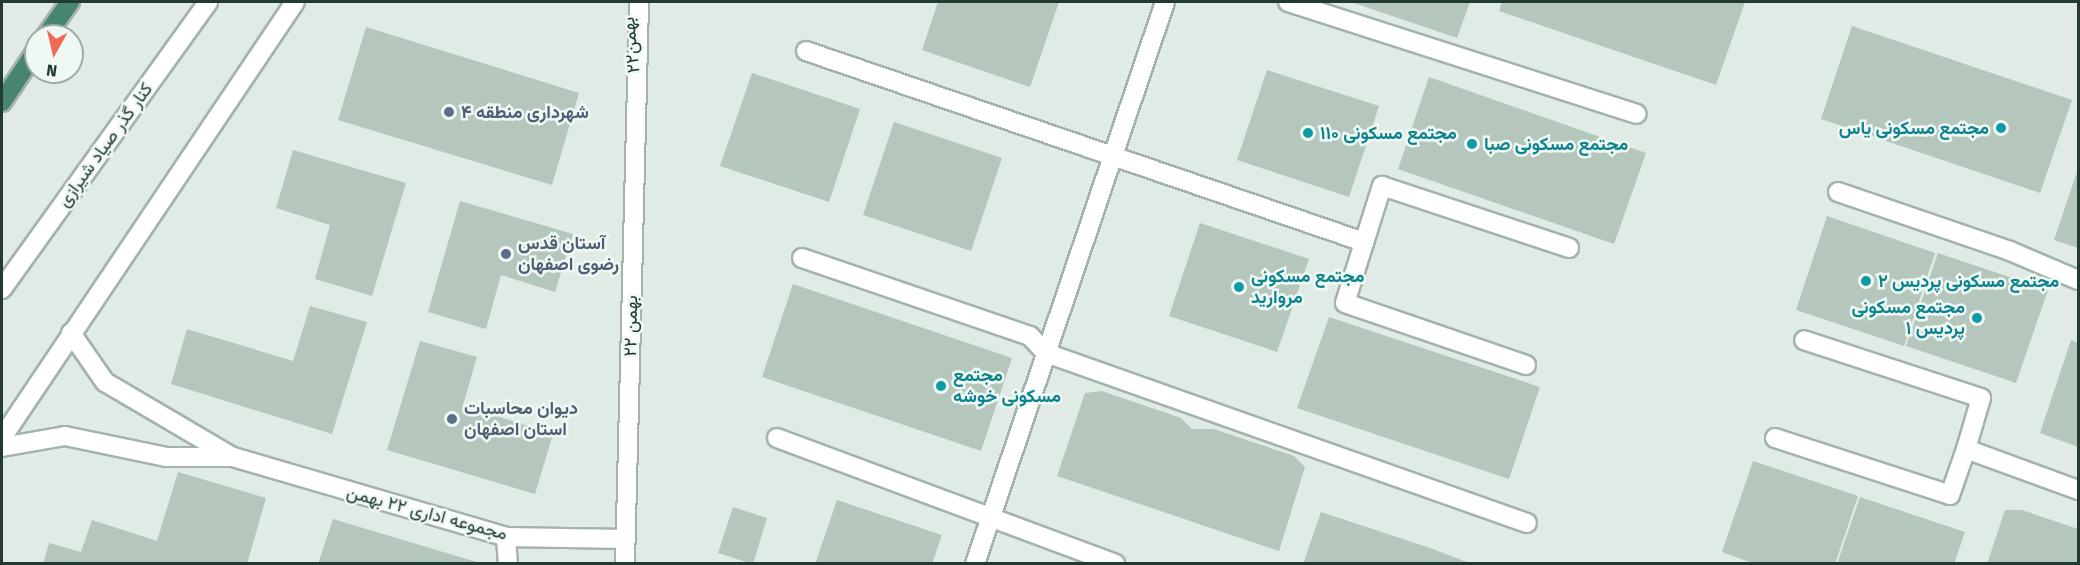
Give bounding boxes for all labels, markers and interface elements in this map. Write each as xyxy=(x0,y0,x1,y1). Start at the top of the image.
street label: ۲۲بهمن xyxy=(617,16,645,74)
north arrow xyxy=(24,24,84,84)
text: N xyxy=(45,60,58,80)
street label: کنار گذر صیاد شیرازی xyxy=(53,79,157,211)
place label: شهرداری منطقه ۴ xyxy=(461,101,589,123)
marker: شهرداری منطقه ۴ xyxy=(442,105,456,119)
place label: مجتمع مسکونی یاس xyxy=(1839,117,1989,139)
marker: مجتمع مسکونی یاس xyxy=(1994,121,2008,135)
place label: مجتمع مسکونی ۱۱۰ xyxy=(1320,122,1457,144)
marker: مجتمع مسکونی ۱۱۰ xyxy=(1301,126,1315,140)
place label: مجتمع مسکونی صبا xyxy=(1484,133,1628,155)
marker: مجتمع مسکونی صبا xyxy=(1465,137,1479,151)
place label: آستان قدس رضوی اصفهان xyxy=(518,233,619,276)
marker: آستان قدس رضوی اصفهان xyxy=(499,247,513,261)
place label: مجتمع مسکونی مروارید xyxy=(1251,266,1365,308)
place label: مجتمع مسکونی پردیس ۲ xyxy=(1878,270,2059,292)
marker: مجتمع مسکونی پردیس ۲ xyxy=(1859,274,1873,288)
marker: مجتمع مسکونی مروارید xyxy=(1232,280,1246,294)
street label: ۲۲ بهمن xyxy=(620,295,642,357)
place label: مجتمع مسکونی پردیس ۱ xyxy=(1851,297,1965,340)
marker: مجتمع مسکونی پردیس ۱ xyxy=(1970,311,1984,325)
place label: مجتمع مسکونی خوشه xyxy=(953,365,1061,407)
marker: مجتمع مسکونی خوشه xyxy=(934,379,948,393)
place label: دیوان محاسبات استان اصفهان xyxy=(464,398,578,440)
marker: دیوان محاسبات استان اصفهان xyxy=(445,412,459,426)
street label: مجموعه اداری ۲۲ بهمن xyxy=(344,481,510,545)

